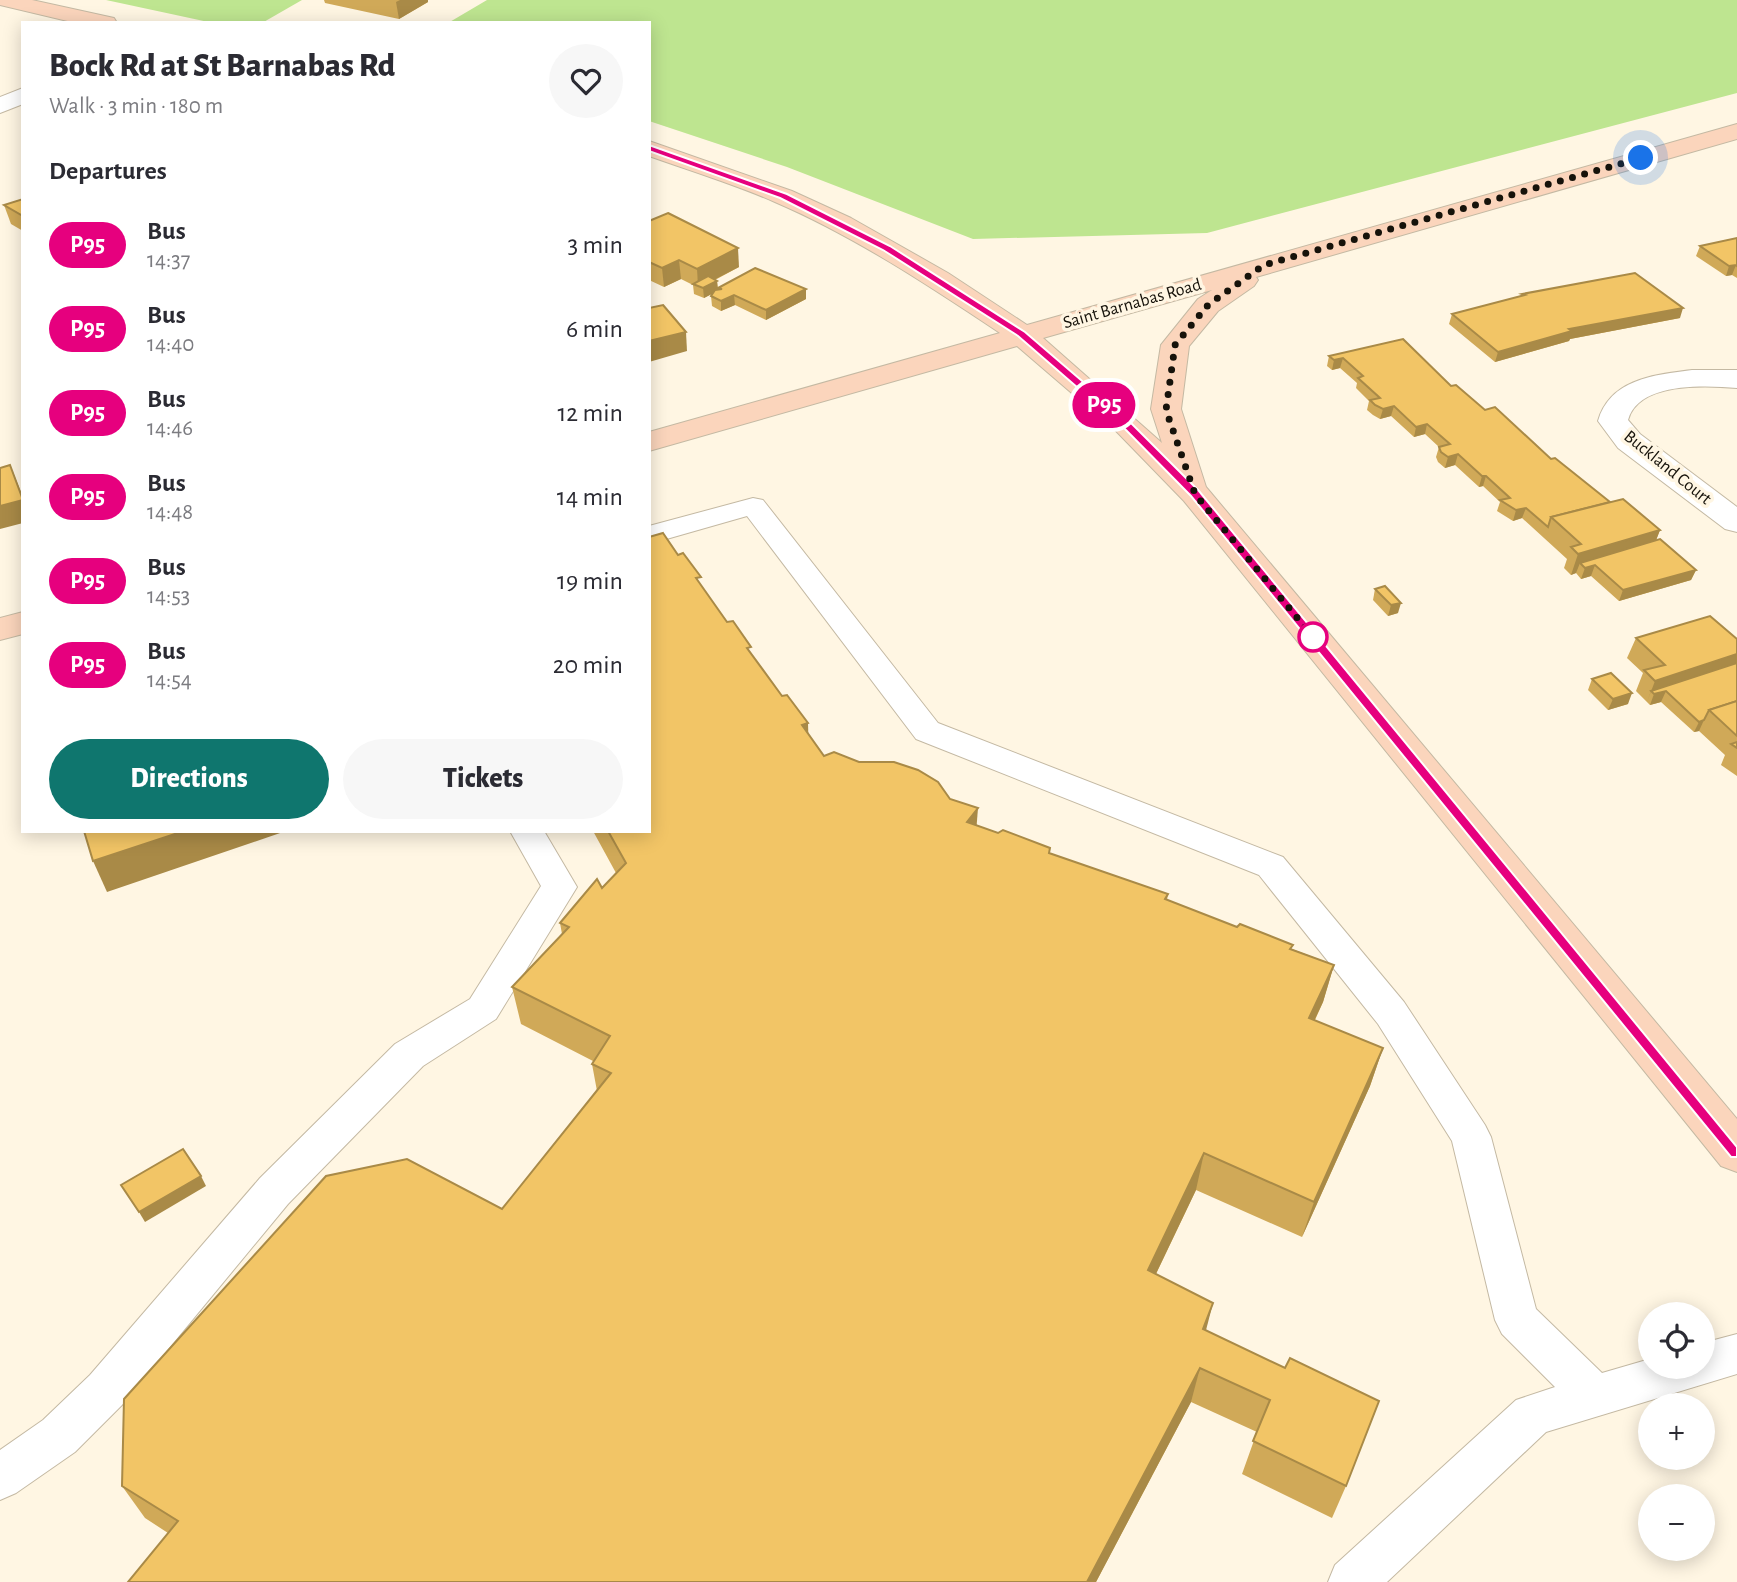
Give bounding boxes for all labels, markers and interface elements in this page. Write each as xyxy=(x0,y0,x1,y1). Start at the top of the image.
button: heart xyxy=(549,44,623,118)
text: Bock Rd at St Barnabas Rd xyxy=(49,50,395,83)
text: Walk · 3 min · 180 m xyxy=(49,95,223,118)
your location xyxy=(1623,140,1658,175)
text: Departures xyxy=(49,158,167,184)
text: Bus xyxy=(147,218,186,244)
text: 3 min xyxy=(567,232,623,258)
text: P95 xyxy=(70,233,105,257)
text: 14:37 xyxy=(147,249,190,272)
street label: Saint Barnabas Road xyxy=(1061,276,1204,332)
text: Bus xyxy=(147,302,186,328)
text: 6 min xyxy=(566,316,623,342)
text: P95 xyxy=(70,317,105,341)
text: 14:40 xyxy=(147,333,194,356)
line badge: P95 xyxy=(1064,382,1144,428)
text: Bus xyxy=(147,386,186,412)
text: P95 xyxy=(1086,393,1122,417)
text: 12 min xyxy=(557,400,623,426)
text: P95 xyxy=(70,401,105,425)
text: 14:46 xyxy=(147,417,193,440)
street label: Buckland Court xyxy=(1620,427,1715,508)
text: Bus xyxy=(147,470,186,496)
text: 14 min xyxy=(557,484,623,510)
text: P95 xyxy=(70,485,105,509)
text: 14:48 xyxy=(147,501,193,524)
text: Bus xyxy=(147,554,186,580)
text: 19 min xyxy=(557,568,623,594)
text: P95 xyxy=(70,569,105,593)
text: 14:53 xyxy=(147,585,190,608)
unlabelled marker xyxy=(1298,622,1328,652)
text: Bus xyxy=(147,638,186,664)
text: 20 min xyxy=(553,652,623,678)
text: P95 xyxy=(70,653,105,677)
text: 14:54 xyxy=(147,669,192,692)
button: Directions xyxy=(49,739,329,819)
button: Tickets xyxy=(343,739,623,819)
map controls xyxy=(1638,1302,1715,1561)
button: locate xyxy=(1638,1302,1715,1379)
button: + xyxy=(1638,1393,1715,1470)
button: − xyxy=(1638,1484,1715,1561)

